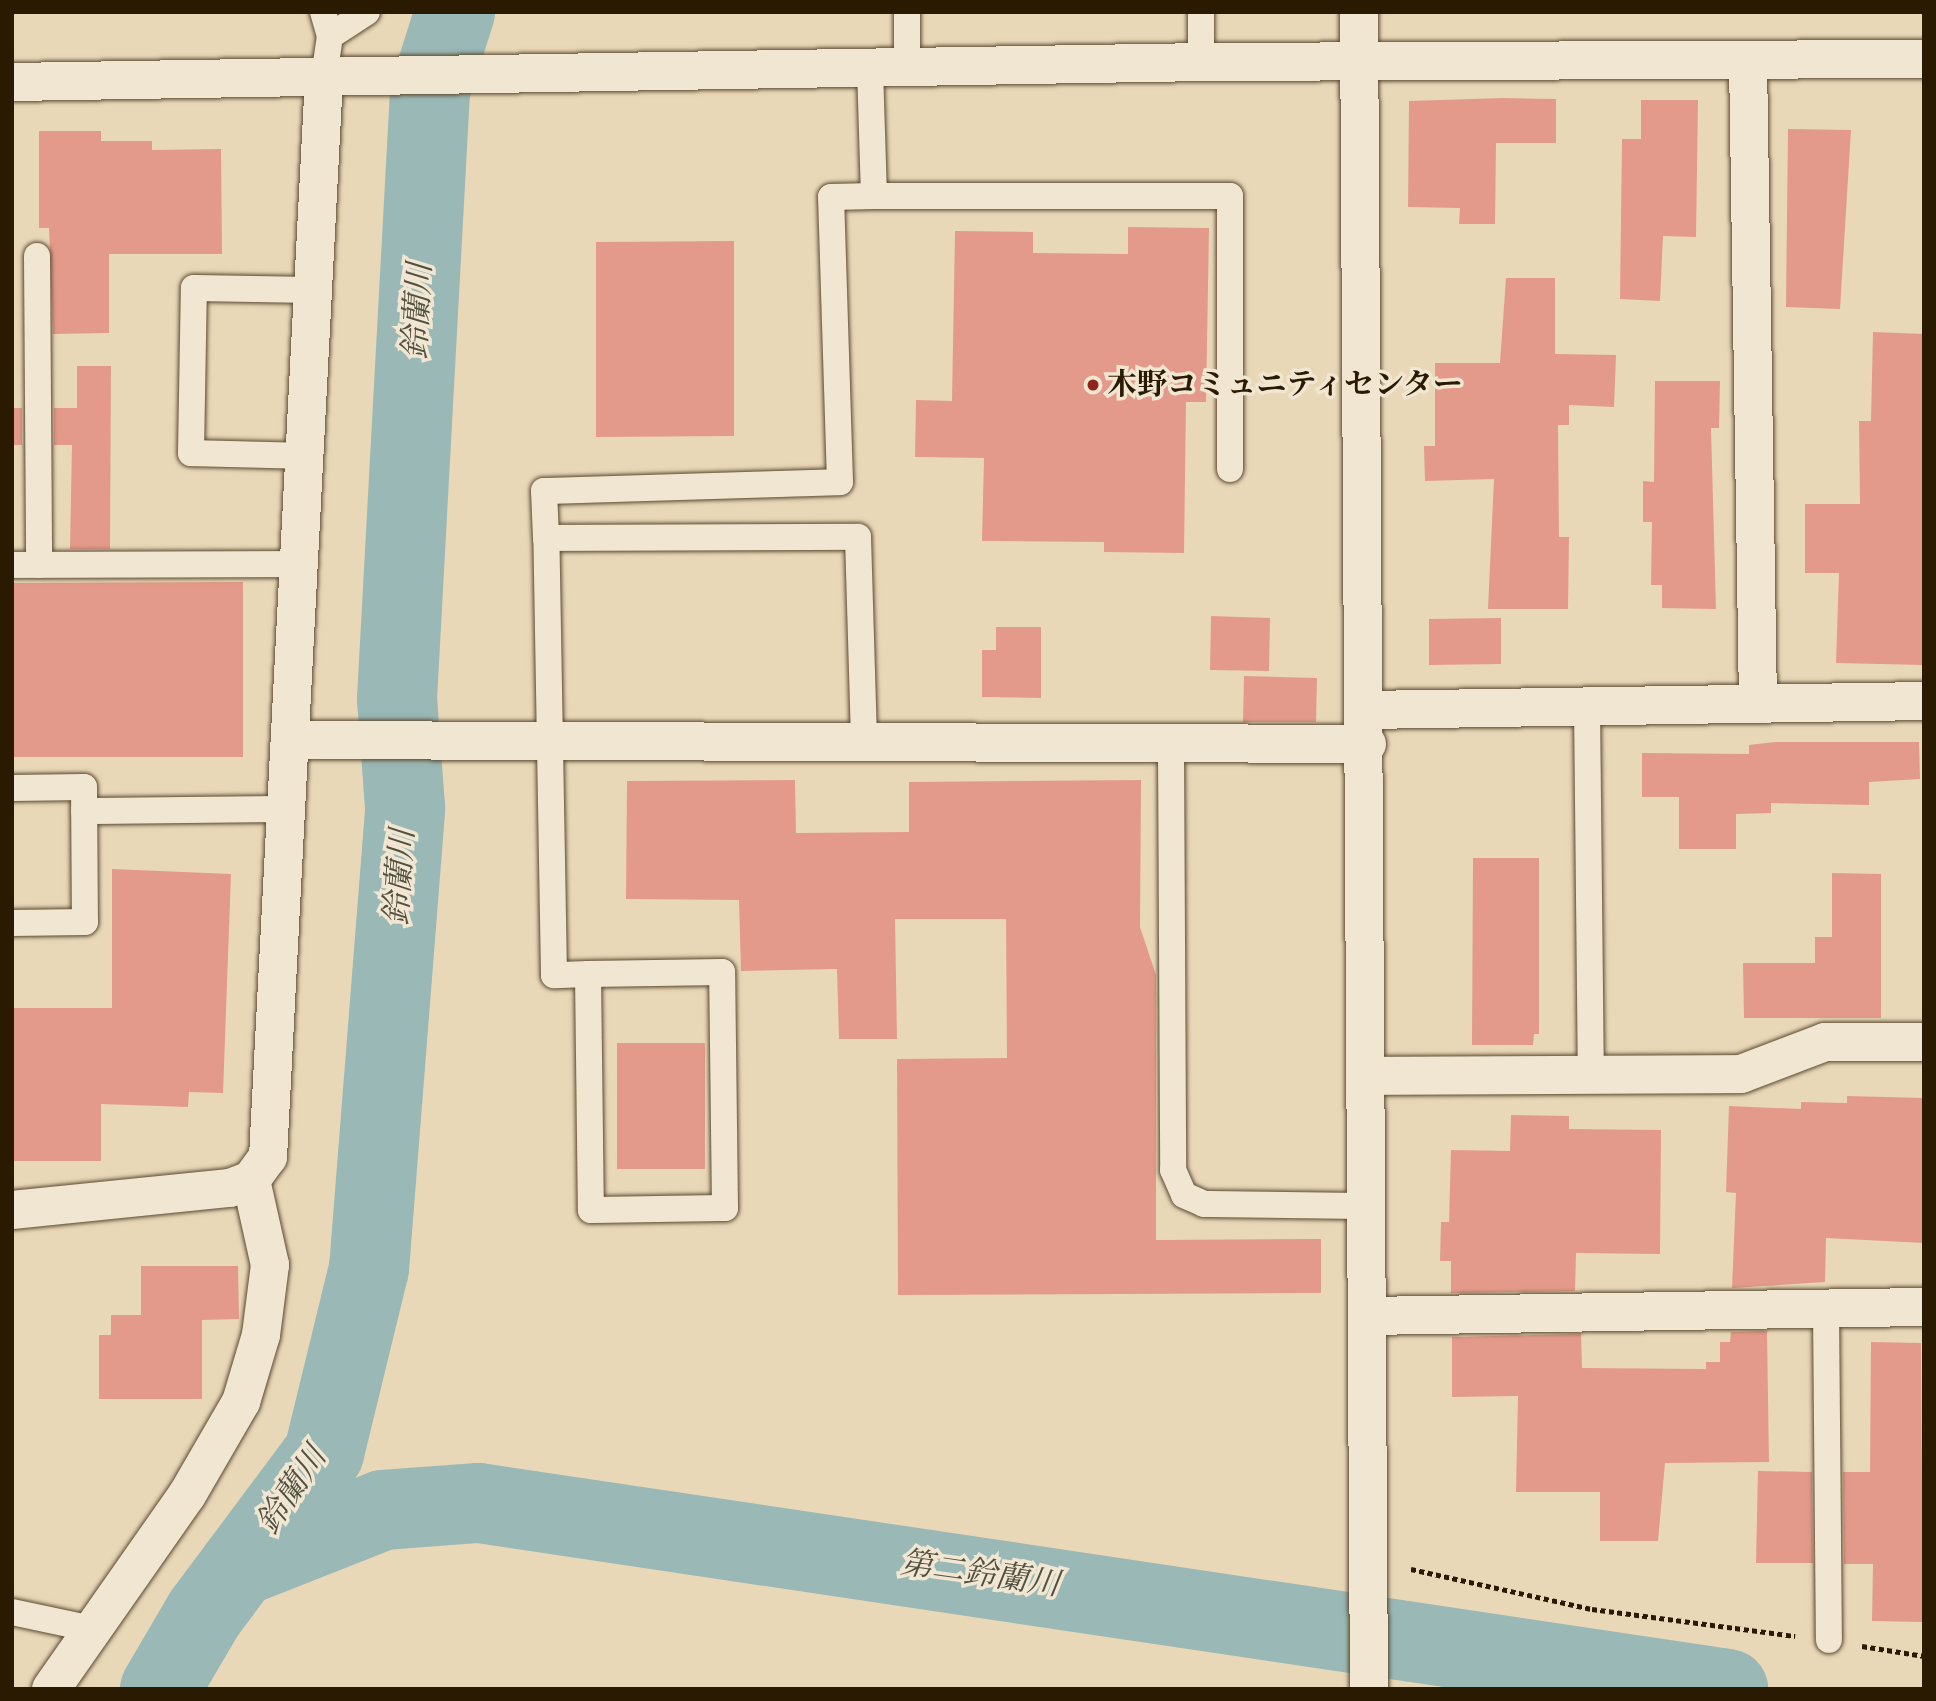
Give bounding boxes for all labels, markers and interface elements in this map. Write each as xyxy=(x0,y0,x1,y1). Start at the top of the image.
water label: 鈴蘭川 xyxy=(396,262,440,360)
place label: 木野コミュニティセンター xyxy=(1107,367,1467,403)
marker: 木野コミュニティセンター xyxy=(1085,377,1101,393)
water label: 鈴蘭川 xyxy=(377,828,423,926)
water label: 鈴蘭川 xyxy=(249,1439,335,1541)
water label: 第二鈴蘭川 xyxy=(898,1544,1062,1604)

